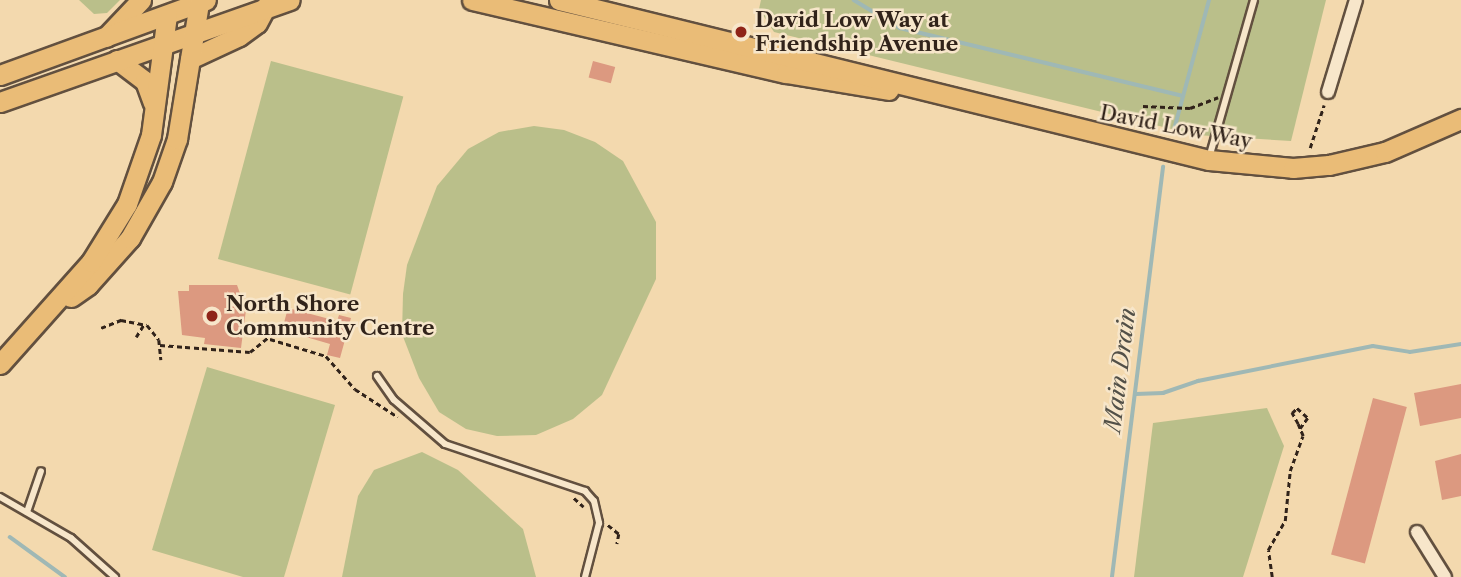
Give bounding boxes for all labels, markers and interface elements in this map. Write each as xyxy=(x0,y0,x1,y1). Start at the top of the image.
place label: David Low Way at Friendship Avenue xyxy=(755,7,959,57)
marker: David Low Way at Friendship Avenue xyxy=(733,24,749,40)
street label: David Low Way xyxy=(1097,100,1255,154)
place label: North Shore Community Centre xyxy=(226,291,435,341)
water label: Main Drain xyxy=(1099,306,1141,434)
marker: North Shore Community Centre xyxy=(204,308,220,324)

